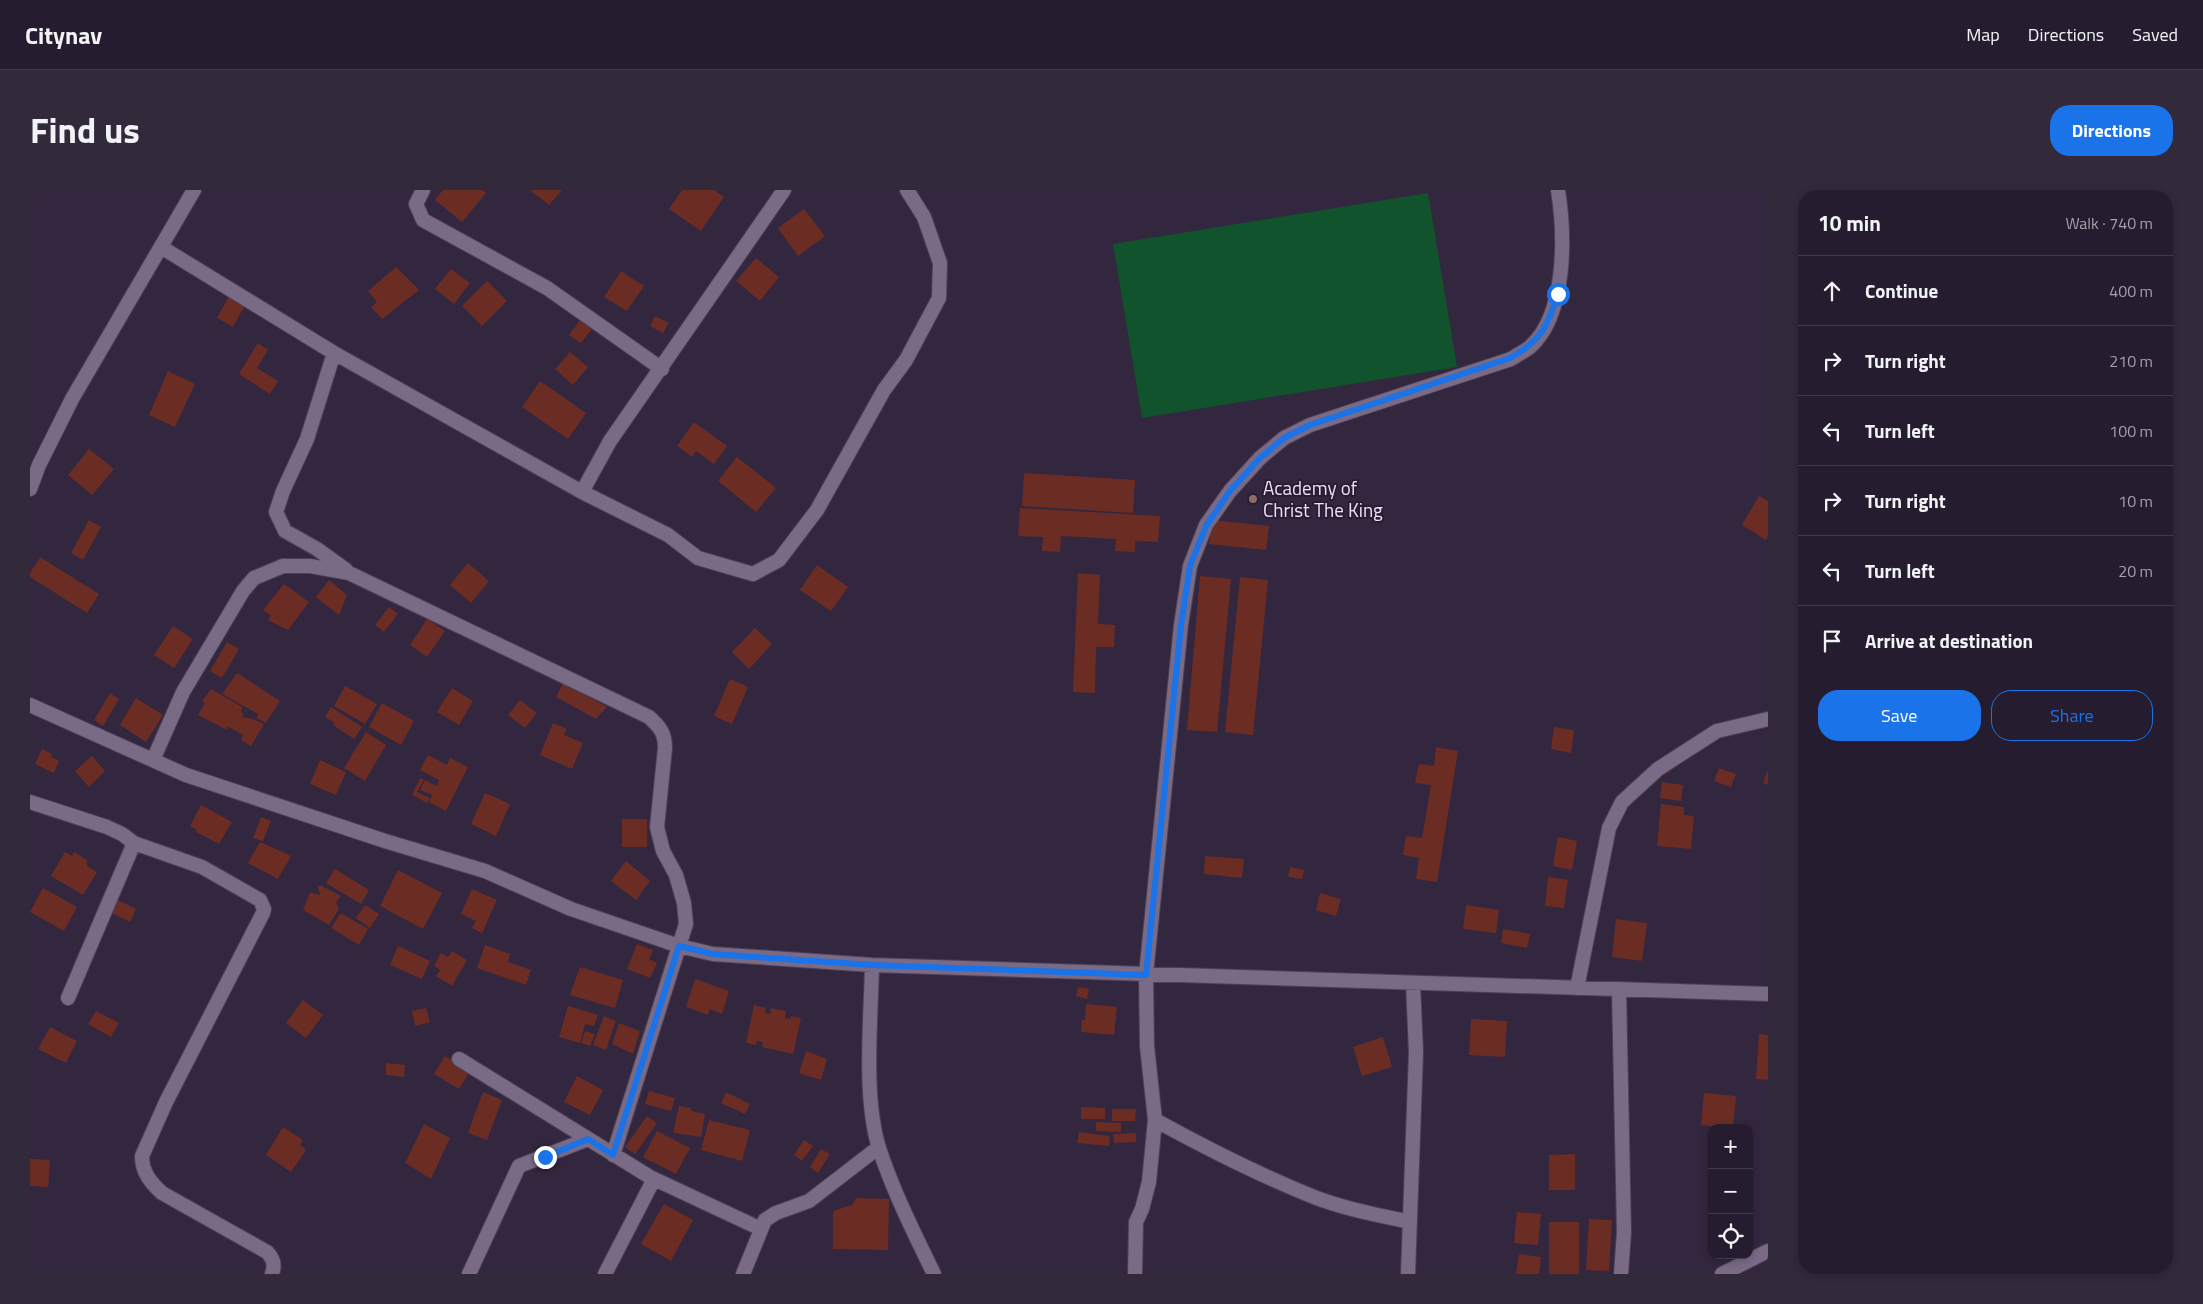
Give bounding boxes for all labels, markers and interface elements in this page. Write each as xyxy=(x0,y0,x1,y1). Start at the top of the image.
text: Citynav xyxy=(25,17,102,53)
text: Map xyxy=(1966,21,2000,48)
text: Directions xyxy=(2028,21,2104,48)
text: Saved xyxy=(2132,21,2178,48)
text: Find us xyxy=(30,103,140,157)
button: Directions xyxy=(2050,105,2173,156)
text: 10 min xyxy=(1818,207,1881,239)
text: Walk · 740 m xyxy=(2065,211,2153,235)
text: Continue xyxy=(1865,276,1938,305)
icon: ahead xyxy=(1818,277,1846,305)
text: 400 m xyxy=(2109,279,2153,303)
route start xyxy=(1547,283,1570,306)
text: Turn right xyxy=(1865,346,1946,375)
icon: right xyxy=(1818,347,1846,375)
text: 210 m xyxy=(2109,349,2153,373)
text: Turn left xyxy=(1865,416,1935,445)
icon: left xyxy=(1818,417,1846,445)
text: 100 m xyxy=(2109,419,2153,443)
place label: Academy of Christ The King xyxy=(1263,473,1383,524)
text: Turn right xyxy=(1865,486,1946,515)
icon: right xyxy=(1818,487,1846,515)
text: 10 m xyxy=(2118,489,2153,513)
marker: Academy of Christ The King xyxy=(1247,493,1259,505)
text: Turn left xyxy=(1865,556,1935,585)
icon: left xyxy=(1818,557,1846,585)
text: 20 m xyxy=(2118,559,2153,583)
text: Arrive at destination xyxy=(1865,626,2033,655)
icon: arrive xyxy=(1818,627,1846,655)
button: Save xyxy=(1818,690,1981,741)
button: Share xyxy=(1991,690,2153,741)
map controls xyxy=(1708,1124,1753,1259)
button: + xyxy=(1708,1124,1753,1169)
route end xyxy=(534,1146,557,1169)
button: − xyxy=(1708,1169,1753,1214)
button: locate xyxy=(1708,1214,1753,1259)

